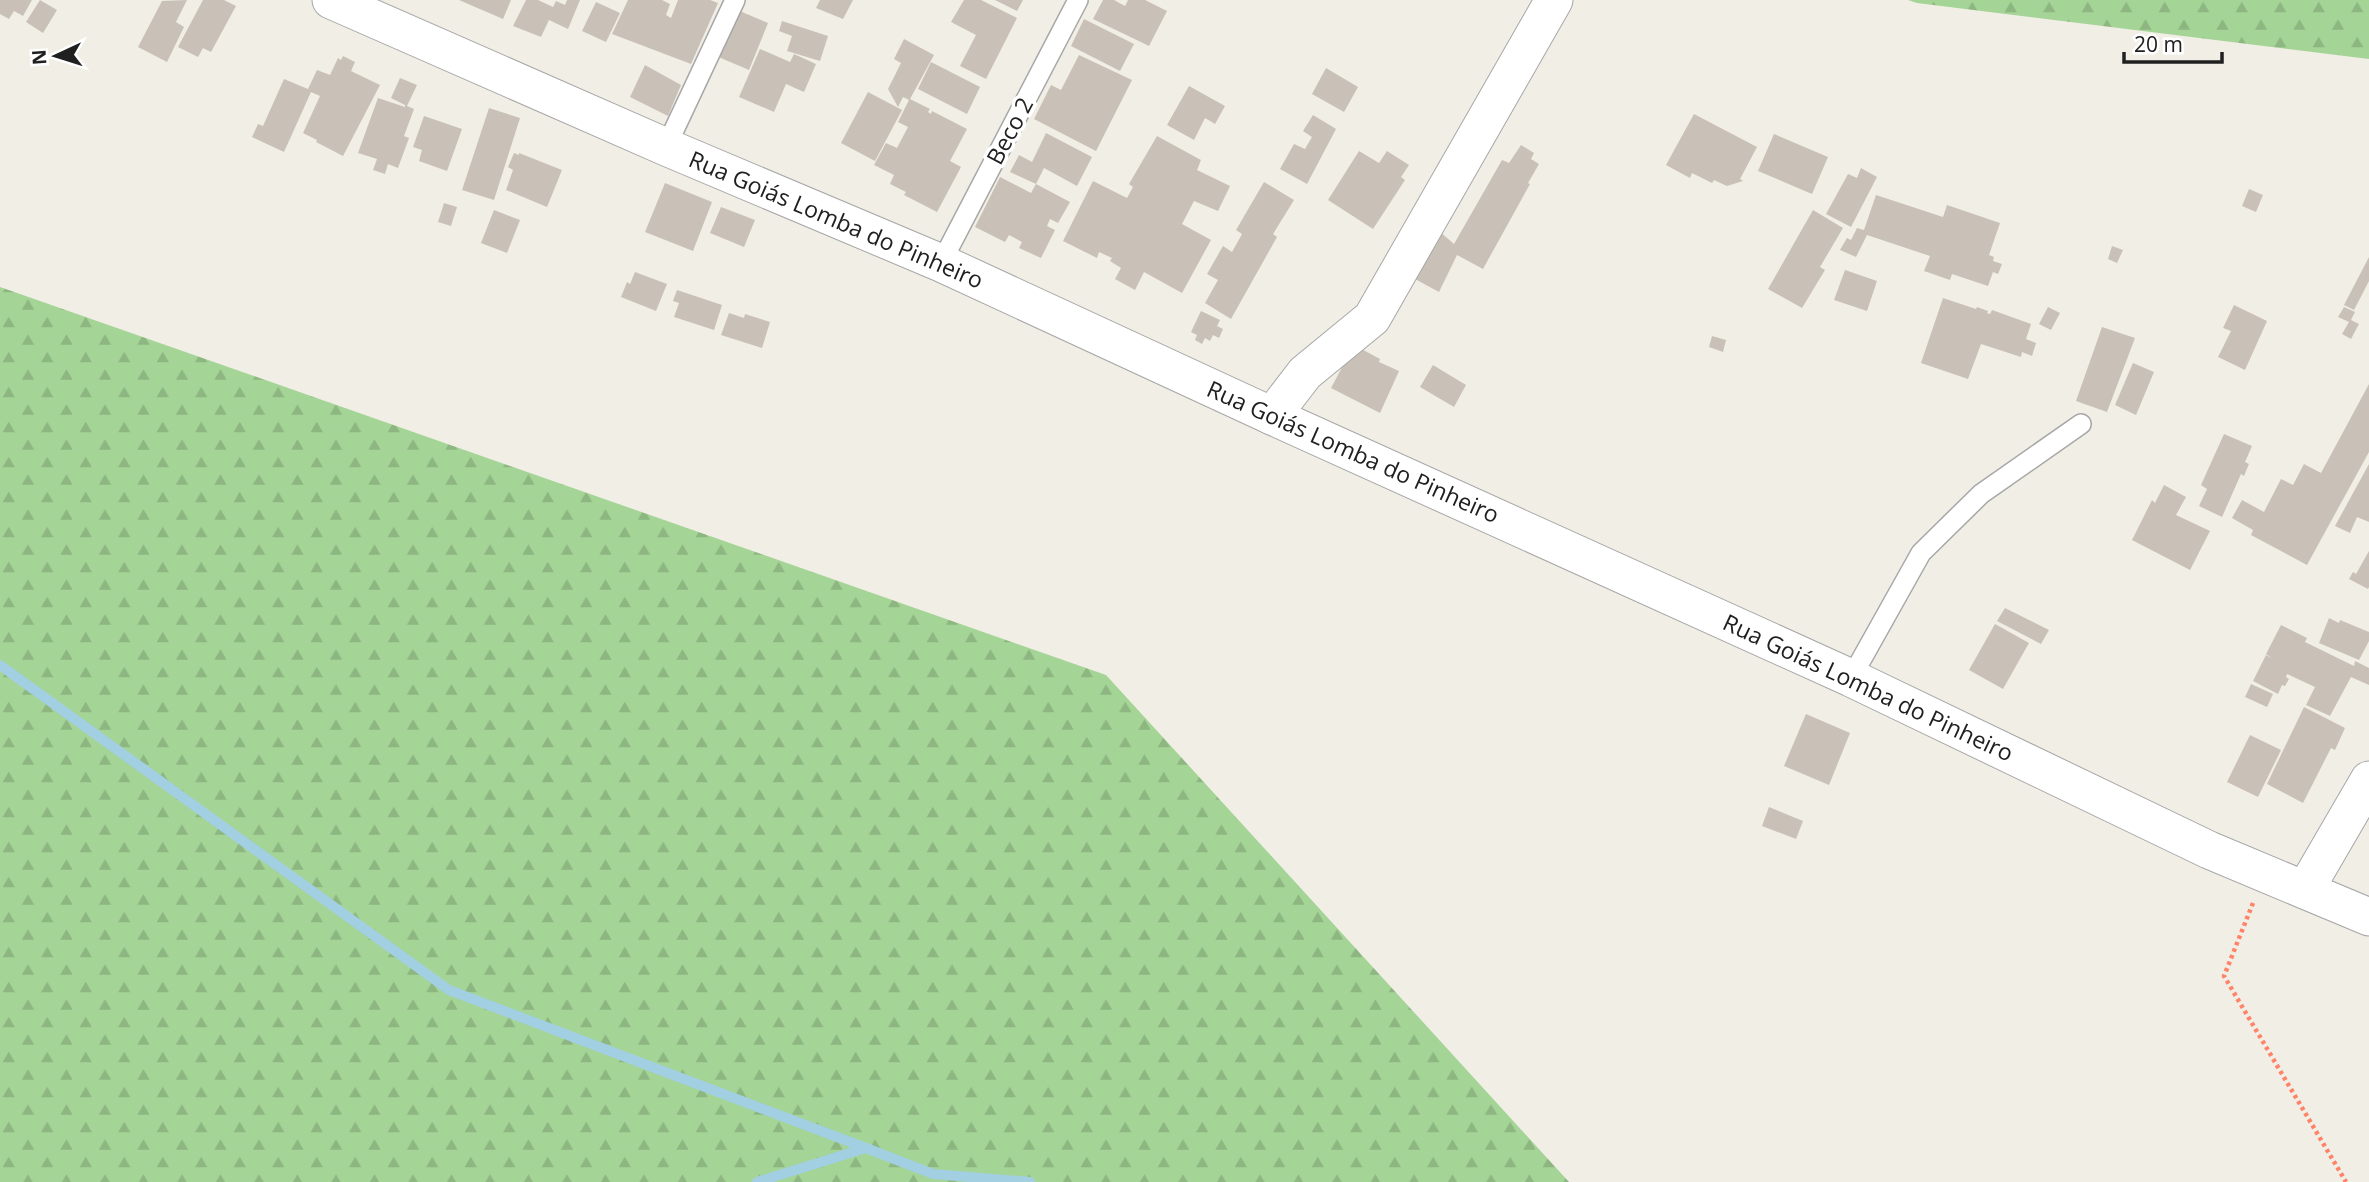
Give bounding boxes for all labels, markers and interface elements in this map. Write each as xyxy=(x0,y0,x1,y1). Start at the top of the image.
north arrow xyxy=(21,21,91,91)
scale bar xyxy=(2124,21,2222,65)
text: 20 m xyxy=(2134,30,2183,58)
text: N xyxy=(26,49,53,66)
street label: Beco 2 xyxy=(978,91,1040,170)
street label: Rua Goiás Lomba do Pinheiro xyxy=(684,142,988,296)
street label: Rua Goiás Lomba do Pinheiro xyxy=(1202,372,1505,530)
street label: Rua Goiás Lomba do Pinheiro xyxy=(1718,606,2019,769)

